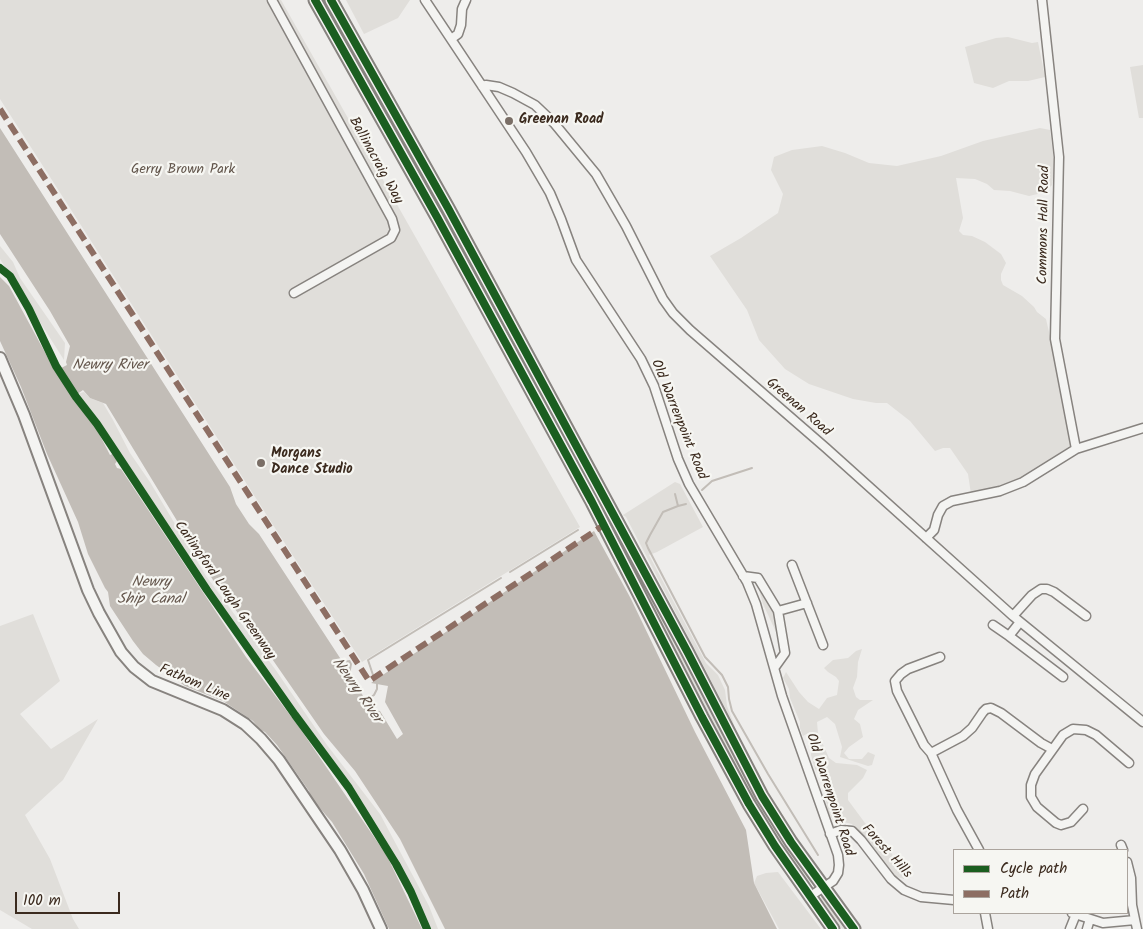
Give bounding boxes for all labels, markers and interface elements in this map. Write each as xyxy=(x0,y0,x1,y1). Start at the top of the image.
place label: Greenan Road xyxy=(519,113,604,129)
street label: Ballinacraig Way xyxy=(344,115,406,207)
marker: Greenan Road xyxy=(503,115,515,127)
park label: Gerry Brown Park xyxy=(131,163,235,179)
street label: Commons Hall Road xyxy=(1036,165,1054,285)
water label: Newry River xyxy=(72,357,148,375)
street label: Old Warrenpoint Road xyxy=(646,357,710,483)
street label: Greenan Road xyxy=(762,375,834,441)
place label: Morgans Dance Studio xyxy=(271,447,353,480)
marker: Morgans Dance Studio xyxy=(255,457,267,469)
street label: Carlingford Lough Greenway xyxy=(170,518,278,664)
water label: Newry Ship Canal xyxy=(117,574,185,609)
water label: Newry River xyxy=(327,655,385,727)
street label: Fathom Line xyxy=(156,662,232,706)
street label: Old Warrenpoint Road xyxy=(801,731,857,859)
street label: Forest Hills xyxy=(857,821,915,883)
legend xyxy=(953,849,1128,914)
text: Cycle path xyxy=(1000,857,1067,881)
scale bar xyxy=(18,882,122,914)
text: Path xyxy=(1000,882,1029,906)
text: 100 m xyxy=(23,889,61,913)

